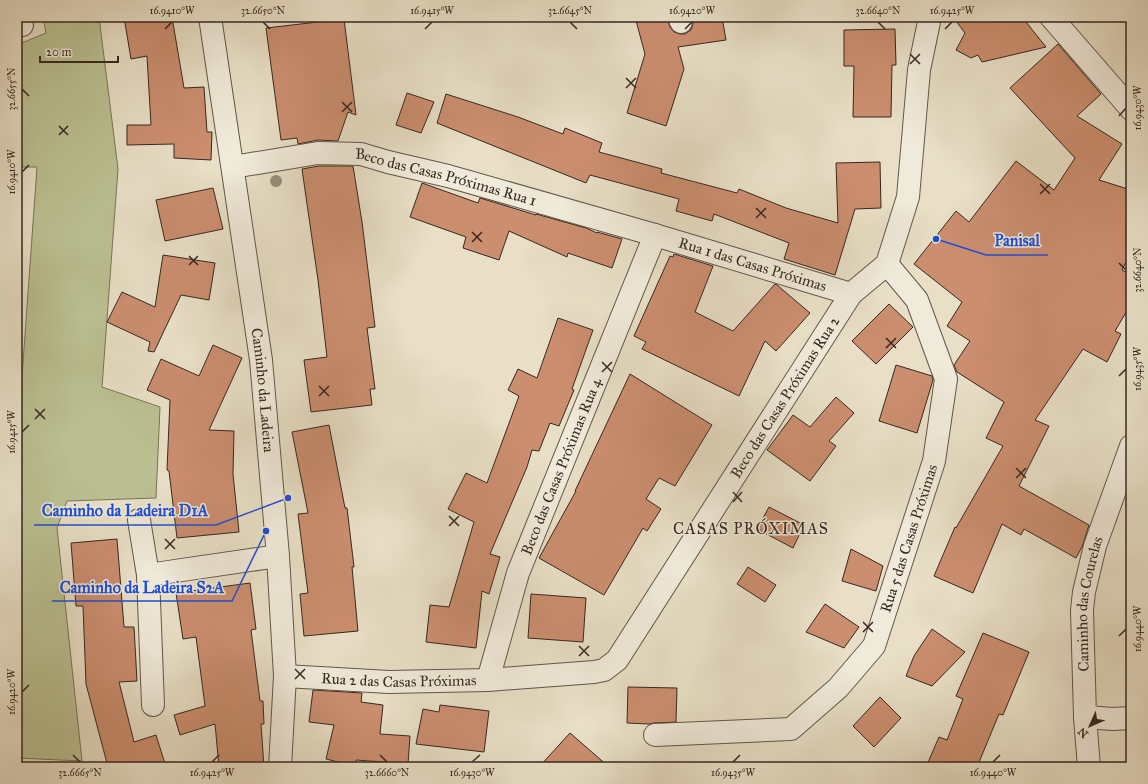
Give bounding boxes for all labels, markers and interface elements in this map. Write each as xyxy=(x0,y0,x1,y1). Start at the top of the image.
text: 16.9410°W xyxy=(150,5,195,17)
text: 32.6650°N xyxy=(241,5,286,17)
text: 16.9415°W xyxy=(410,5,454,17)
text: 32.6645°N xyxy=(548,5,592,17)
text: 16.9420°W xyxy=(669,5,715,17)
text: 32.6640°N xyxy=(856,5,901,17)
text: 16.9425°W xyxy=(930,5,975,17)
scale bar xyxy=(40,38,118,64)
text: 20 m xyxy=(46,45,72,59)
text: 32.6655°N xyxy=(6,67,18,110)
text: 16.9430°W xyxy=(1132,85,1144,131)
street label: Beco das Casas Próximas Rua 1 xyxy=(355,145,539,210)
text: 16.9410°W xyxy=(6,149,18,194)
callout: Panisal xyxy=(986,227,1048,255)
text: Panisal xyxy=(994,231,1040,250)
street label: Rua 1 das Casas Próximas xyxy=(676,234,829,295)
text: 32.6640°N xyxy=(1132,247,1144,292)
street label: Beco das Casas Próximas Rua 2 xyxy=(727,312,844,482)
street label: Caminho da Ladeira xyxy=(247,327,278,454)
text: 16.9435°W xyxy=(1132,347,1144,391)
street label: Beco das Casas Próximas Rua 4 xyxy=(517,375,605,558)
text: 16.9415°W xyxy=(6,410,18,454)
street label: Rua 5 das Casas Próximas xyxy=(876,462,941,615)
callout: Caminho da Ladeira D1A xyxy=(34,497,216,525)
text: Caminho da Ladeira D1A xyxy=(42,501,208,520)
district label: CASAS PRÓXIMAS xyxy=(673,517,829,538)
street label: Caminho das Courelas xyxy=(1073,534,1107,672)
callout: Caminho da Ladeira S2A xyxy=(52,573,232,601)
text: Caminho da Ladeira S2A xyxy=(60,578,225,597)
text: 16.9440°W xyxy=(1132,605,1144,652)
text: 16.9420°W xyxy=(6,669,18,715)
street label: Rua 2 das Casas Próximas xyxy=(321,669,477,691)
north arrow xyxy=(1070,706,1110,746)
text: N xyxy=(1075,724,1091,741)
text: 32.6665°N xyxy=(58,767,102,779)
text: 16.9425°W xyxy=(190,767,235,779)
text: 32.6660°N xyxy=(365,767,410,779)
text: 16.9430°W xyxy=(450,767,495,779)
text: 16.9435°W xyxy=(711,767,755,779)
text: 16.9440°W xyxy=(970,767,1017,779)

